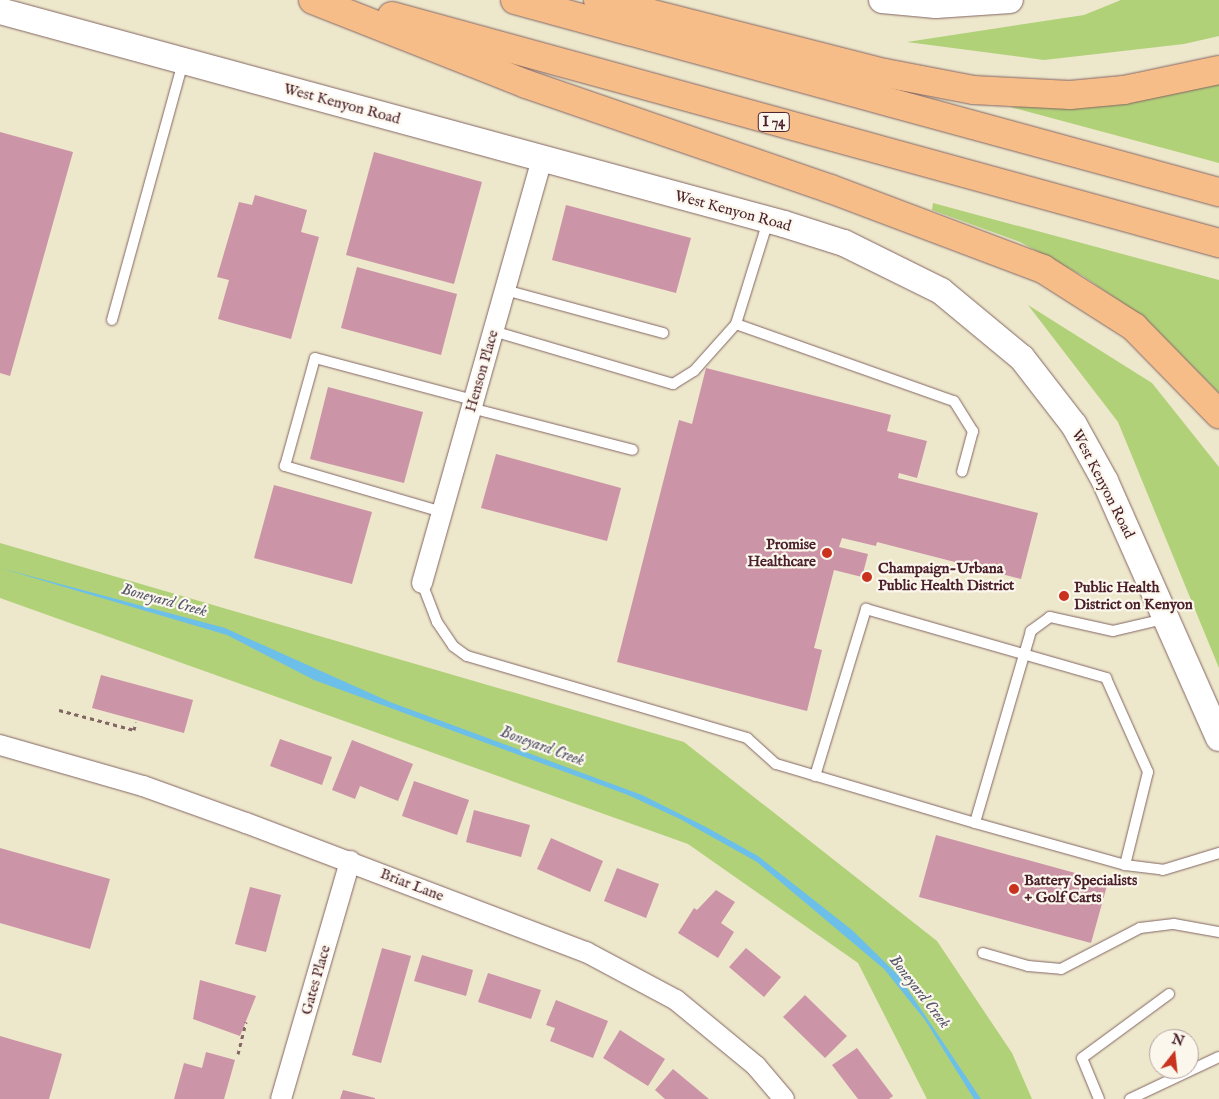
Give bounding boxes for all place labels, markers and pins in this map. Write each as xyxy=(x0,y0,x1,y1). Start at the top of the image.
place label: Promise Healthcare xyxy=(747,535,816,570)
marker: Promise Healthcare xyxy=(820,546,834,560)
place label: Champaign-Urbana Public Health District xyxy=(878,559,1014,594)
marker: Champaign-Urbana Public Health District xyxy=(860,570,874,584)
place label: Public Health District on Kenyon xyxy=(1074,578,1193,613)
marker: Public Health District on Kenyon xyxy=(1058,590,1070,602)
place label: Battery Specialists + Golf Carts xyxy=(1024,871,1137,906)
marker: Battery Specialists + Golf Carts xyxy=(1008,883,1020,895)

